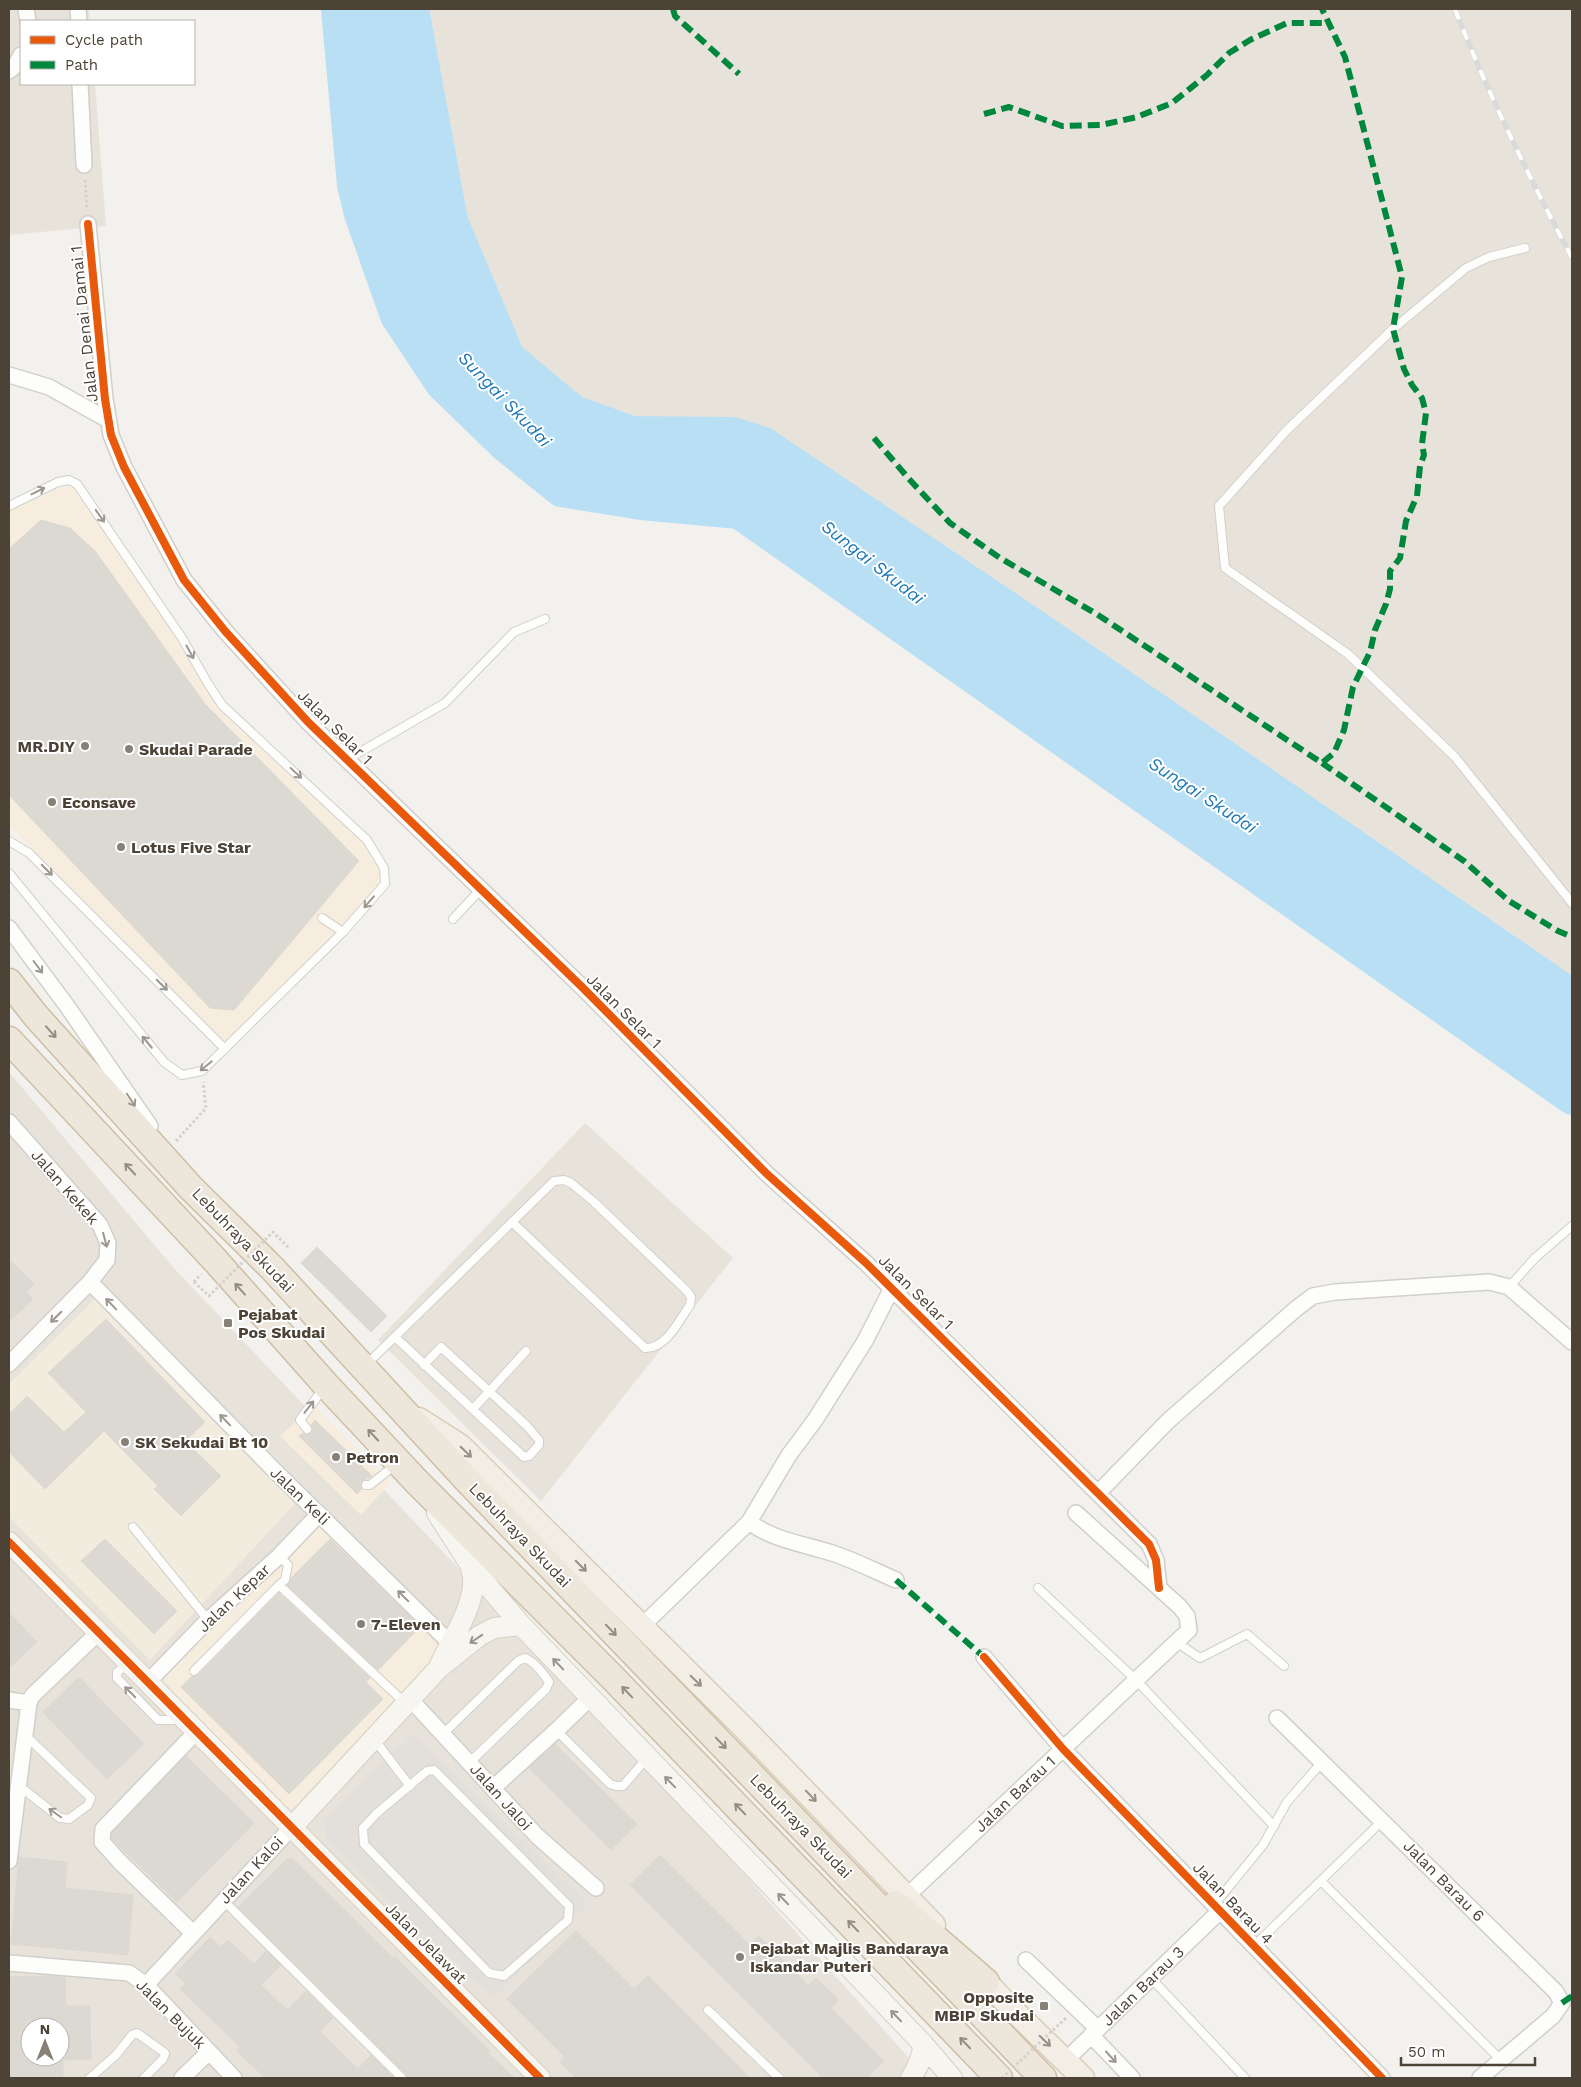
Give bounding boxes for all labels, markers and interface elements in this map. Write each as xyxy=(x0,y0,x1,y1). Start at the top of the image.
legend xyxy=(20,20,195,85)
text: Cycle path xyxy=(65,31,143,49)
text: Path xyxy=(65,56,98,74)
street label: Jalan Denai Damai 1 xyxy=(66,245,102,403)
water label: Sungai Skudai xyxy=(454,347,557,452)
one-way arrow xyxy=(31,486,46,496)
one-way arrow xyxy=(95,509,105,523)
water label: Sungai Skudai xyxy=(817,515,930,609)
one-way arrow xyxy=(185,644,195,658)
street label: Jalan Selar 1 xyxy=(294,686,376,768)
place label: MR.DIY xyxy=(18,737,75,756)
marker: MR.DIY xyxy=(79,740,91,752)
place label: Skudai Parade xyxy=(139,740,253,759)
marker: Skudai Parade xyxy=(123,743,135,755)
water label: Sungai Skudai xyxy=(1145,752,1262,838)
one-way arrow xyxy=(289,767,302,779)
place label: Econsave xyxy=(62,793,136,812)
marker: Econsave xyxy=(46,796,58,808)
place label: Lotus Five Star xyxy=(131,838,251,857)
marker: Lotus Five Star xyxy=(115,841,127,853)
one-way arrow xyxy=(41,864,53,876)
one-way arrow xyxy=(364,895,375,908)
one-way arrow xyxy=(33,960,43,974)
street label: Jalan Selar 1 xyxy=(583,970,665,1052)
one-way arrow xyxy=(156,979,168,991)
one-way arrow xyxy=(45,1026,57,1039)
one-way arrow xyxy=(142,1036,153,1049)
one-way arrow xyxy=(200,1061,213,1072)
one-way arrow xyxy=(126,1093,136,1107)
street label: Jalan Kekek xyxy=(27,1146,103,1228)
one-way arrow xyxy=(124,1163,136,1176)
street label: Lebuhraya Skudai xyxy=(188,1184,298,1296)
one-way arrow xyxy=(101,1232,110,1248)
street label: Jalan Selar 1 xyxy=(875,1251,957,1333)
one-way arrow xyxy=(234,1282,246,1295)
one-way arrow xyxy=(105,1298,117,1310)
place label: Pejabat Pos Skudai xyxy=(238,1305,325,1342)
one-way arrow xyxy=(50,1311,62,1323)
marker: Pejabat Pos Skudai xyxy=(222,1317,234,1329)
one-way arrow xyxy=(303,1400,314,1413)
one-way arrow xyxy=(219,1414,231,1427)
one-way arrow xyxy=(367,1428,379,1441)
place label: SK Sekudai Bt 10 xyxy=(135,1433,268,1452)
marker: SK Sekudai Bt 10 xyxy=(119,1436,131,1448)
one-way arrow xyxy=(459,1446,472,1458)
place label: Petron xyxy=(346,1448,399,1467)
marker: Petron xyxy=(330,1451,342,1463)
street label: Jalan Keli xyxy=(266,1463,334,1529)
street label: Lebuhraya Skudai xyxy=(465,1479,575,1591)
street label: Jalan Kepar xyxy=(194,1559,274,1636)
one-way arrow xyxy=(574,1560,586,1572)
one-way arrow xyxy=(396,1590,409,1602)
place label: 7-Eleven xyxy=(371,1615,441,1634)
marker: 7-Eleven xyxy=(355,1618,367,1630)
one-way arrow xyxy=(605,1624,617,1636)
one-way arrow xyxy=(469,1634,483,1644)
one-way arrow xyxy=(552,1658,565,1670)
one-way arrow xyxy=(690,1674,702,1687)
one-way arrow xyxy=(124,1685,136,1698)
one-way arrow xyxy=(621,1686,633,1699)
one-way arrow xyxy=(715,1737,727,1750)
street label: Jalan Barau 1 xyxy=(971,1752,1059,1836)
street label: Jalan Jaloi xyxy=(466,1760,536,1834)
street label: Lebuhraya Skudai xyxy=(746,1770,856,1882)
one-way arrow xyxy=(664,1775,676,1788)
one-way arrow xyxy=(805,1790,817,1802)
one-way arrow xyxy=(734,1802,746,1815)
one-way arrow xyxy=(48,1808,62,1818)
street label: Jalan Kaloi xyxy=(215,1832,287,1908)
street label: Jalan Barau 6 xyxy=(1399,1836,1489,1926)
street label: Jalan Barau 4 xyxy=(1189,1858,1277,1948)
one-way arrow xyxy=(777,1893,789,1906)
street label: Jalan Jelawat xyxy=(381,1898,471,1988)
one-way arrow xyxy=(847,1920,859,1932)
place label: Pejabat Majlis Bandaraya Iskandar Puteri xyxy=(750,1939,949,1976)
street label: Jalan Barau 3 xyxy=(1098,1942,1188,2030)
marker: Pejabat Majlis Bandaraya Iskandar Puteri xyxy=(734,1951,746,1963)
street label: Jalan Bujuk xyxy=(132,1975,210,2053)
place label: Opposite MBIP Skudai xyxy=(934,1988,1034,2025)
marker: Opposite MBIP Skudai xyxy=(1038,2000,1050,2012)
one-way arrow xyxy=(889,2010,902,2022)
north arrow xyxy=(20,2017,70,2067)
text: N xyxy=(40,2021,50,2037)
scale bar xyxy=(1401,2034,1535,2066)
one-way arrow xyxy=(1038,2035,1051,2047)
one-way arrow xyxy=(959,2037,971,2049)
text: 50 m xyxy=(1408,2043,1445,2061)
one-way arrow xyxy=(1106,2050,1117,2063)

